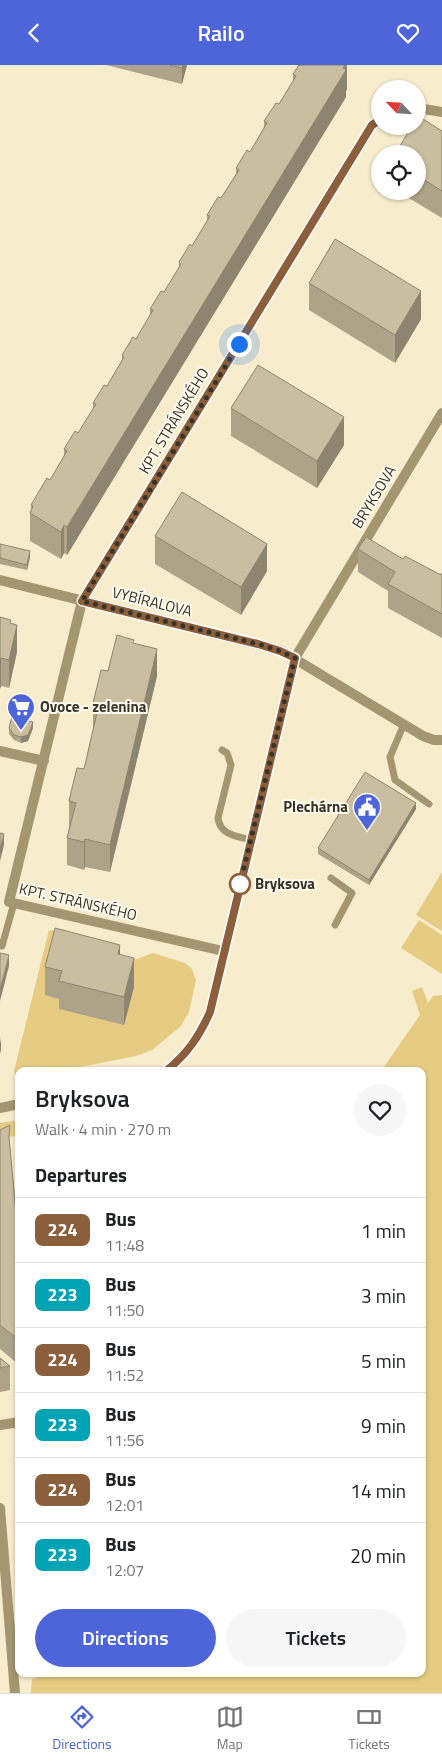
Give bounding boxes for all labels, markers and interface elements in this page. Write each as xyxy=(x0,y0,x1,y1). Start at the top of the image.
text: Railo xyxy=(197,16,245,50)
icon: back xyxy=(20,19,48,47)
icon: heart xyxy=(394,19,422,47)
north arrow xyxy=(371,80,426,135)
map controls xyxy=(371,80,426,200)
button: locate xyxy=(371,145,426,200)
your location xyxy=(227,332,252,357)
street label: KPT. STRÁNSKÉHO xyxy=(133,363,214,478)
street label: BRYKSOVA xyxy=(346,461,401,533)
street label: VYBÍRALOVA xyxy=(110,580,195,623)
supermarket icon: Ovoce - zelenina xyxy=(6,692,36,731)
place label: Ovoce - zelenina xyxy=(40,695,147,718)
public building icon: Plechárna xyxy=(352,792,382,831)
place label: Plechárna xyxy=(283,795,348,818)
place label: Bryksova xyxy=(255,872,315,895)
marker: Bryksova xyxy=(229,873,251,895)
street label: KPT. STRÁNSKÉHO xyxy=(17,877,139,926)
text: Bryksova xyxy=(35,1080,130,1116)
button: heart xyxy=(354,1084,406,1136)
text: Walk · 4 min · 270 m xyxy=(35,1117,171,1141)
text: Departures xyxy=(35,1160,127,1189)
text: Bus xyxy=(105,1204,136,1233)
text: 224 xyxy=(47,1216,78,1243)
text: 1 min xyxy=(361,1216,406,1245)
text: 11:48 xyxy=(105,1233,144,1257)
text: Bus xyxy=(105,1269,136,1298)
text: 223 xyxy=(47,1281,78,1308)
text: 3 min xyxy=(361,1281,406,1310)
text: 11:50 xyxy=(105,1298,144,1322)
text: Bus xyxy=(105,1334,136,1363)
text: 224 xyxy=(47,1346,78,1373)
text: 5 min xyxy=(361,1346,406,1375)
text: 11:52 xyxy=(105,1363,144,1387)
text: Bus xyxy=(105,1399,136,1428)
text: 223 xyxy=(47,1411,78,1438)
text: 9 min xyxy=(361,1411,406,1440)
text: 11:56 xyxy=(105,1428,144,1452)
text: Bus xyxy=(105,1464,136,1493)
text: 224 xyxy=(47,1476,78,1503)
text: 14 min xyxy=(350,1476,406,1505)
text: 12:01 xyxy=(105,1493,144,1517)
text: Bus xyxy=(105,1529,136,1558)
text: 223 xyxy=(47,1541,78,1568)
text: 20 min xyxy=(350,1541,406,1570)
text: 12:07 xyxy=(105,1558,144,1582)
button: Directions xyxy=(35,1609,216,1667)
button: Tickets xyxy=(226,1609,406,1667)
tab: Directions xyxy=(52,1703,112,1754)
tab: Map xyxy=(216,1703,244,1754)
tab: Tickets xyxy=(348,1703,390,1754)

